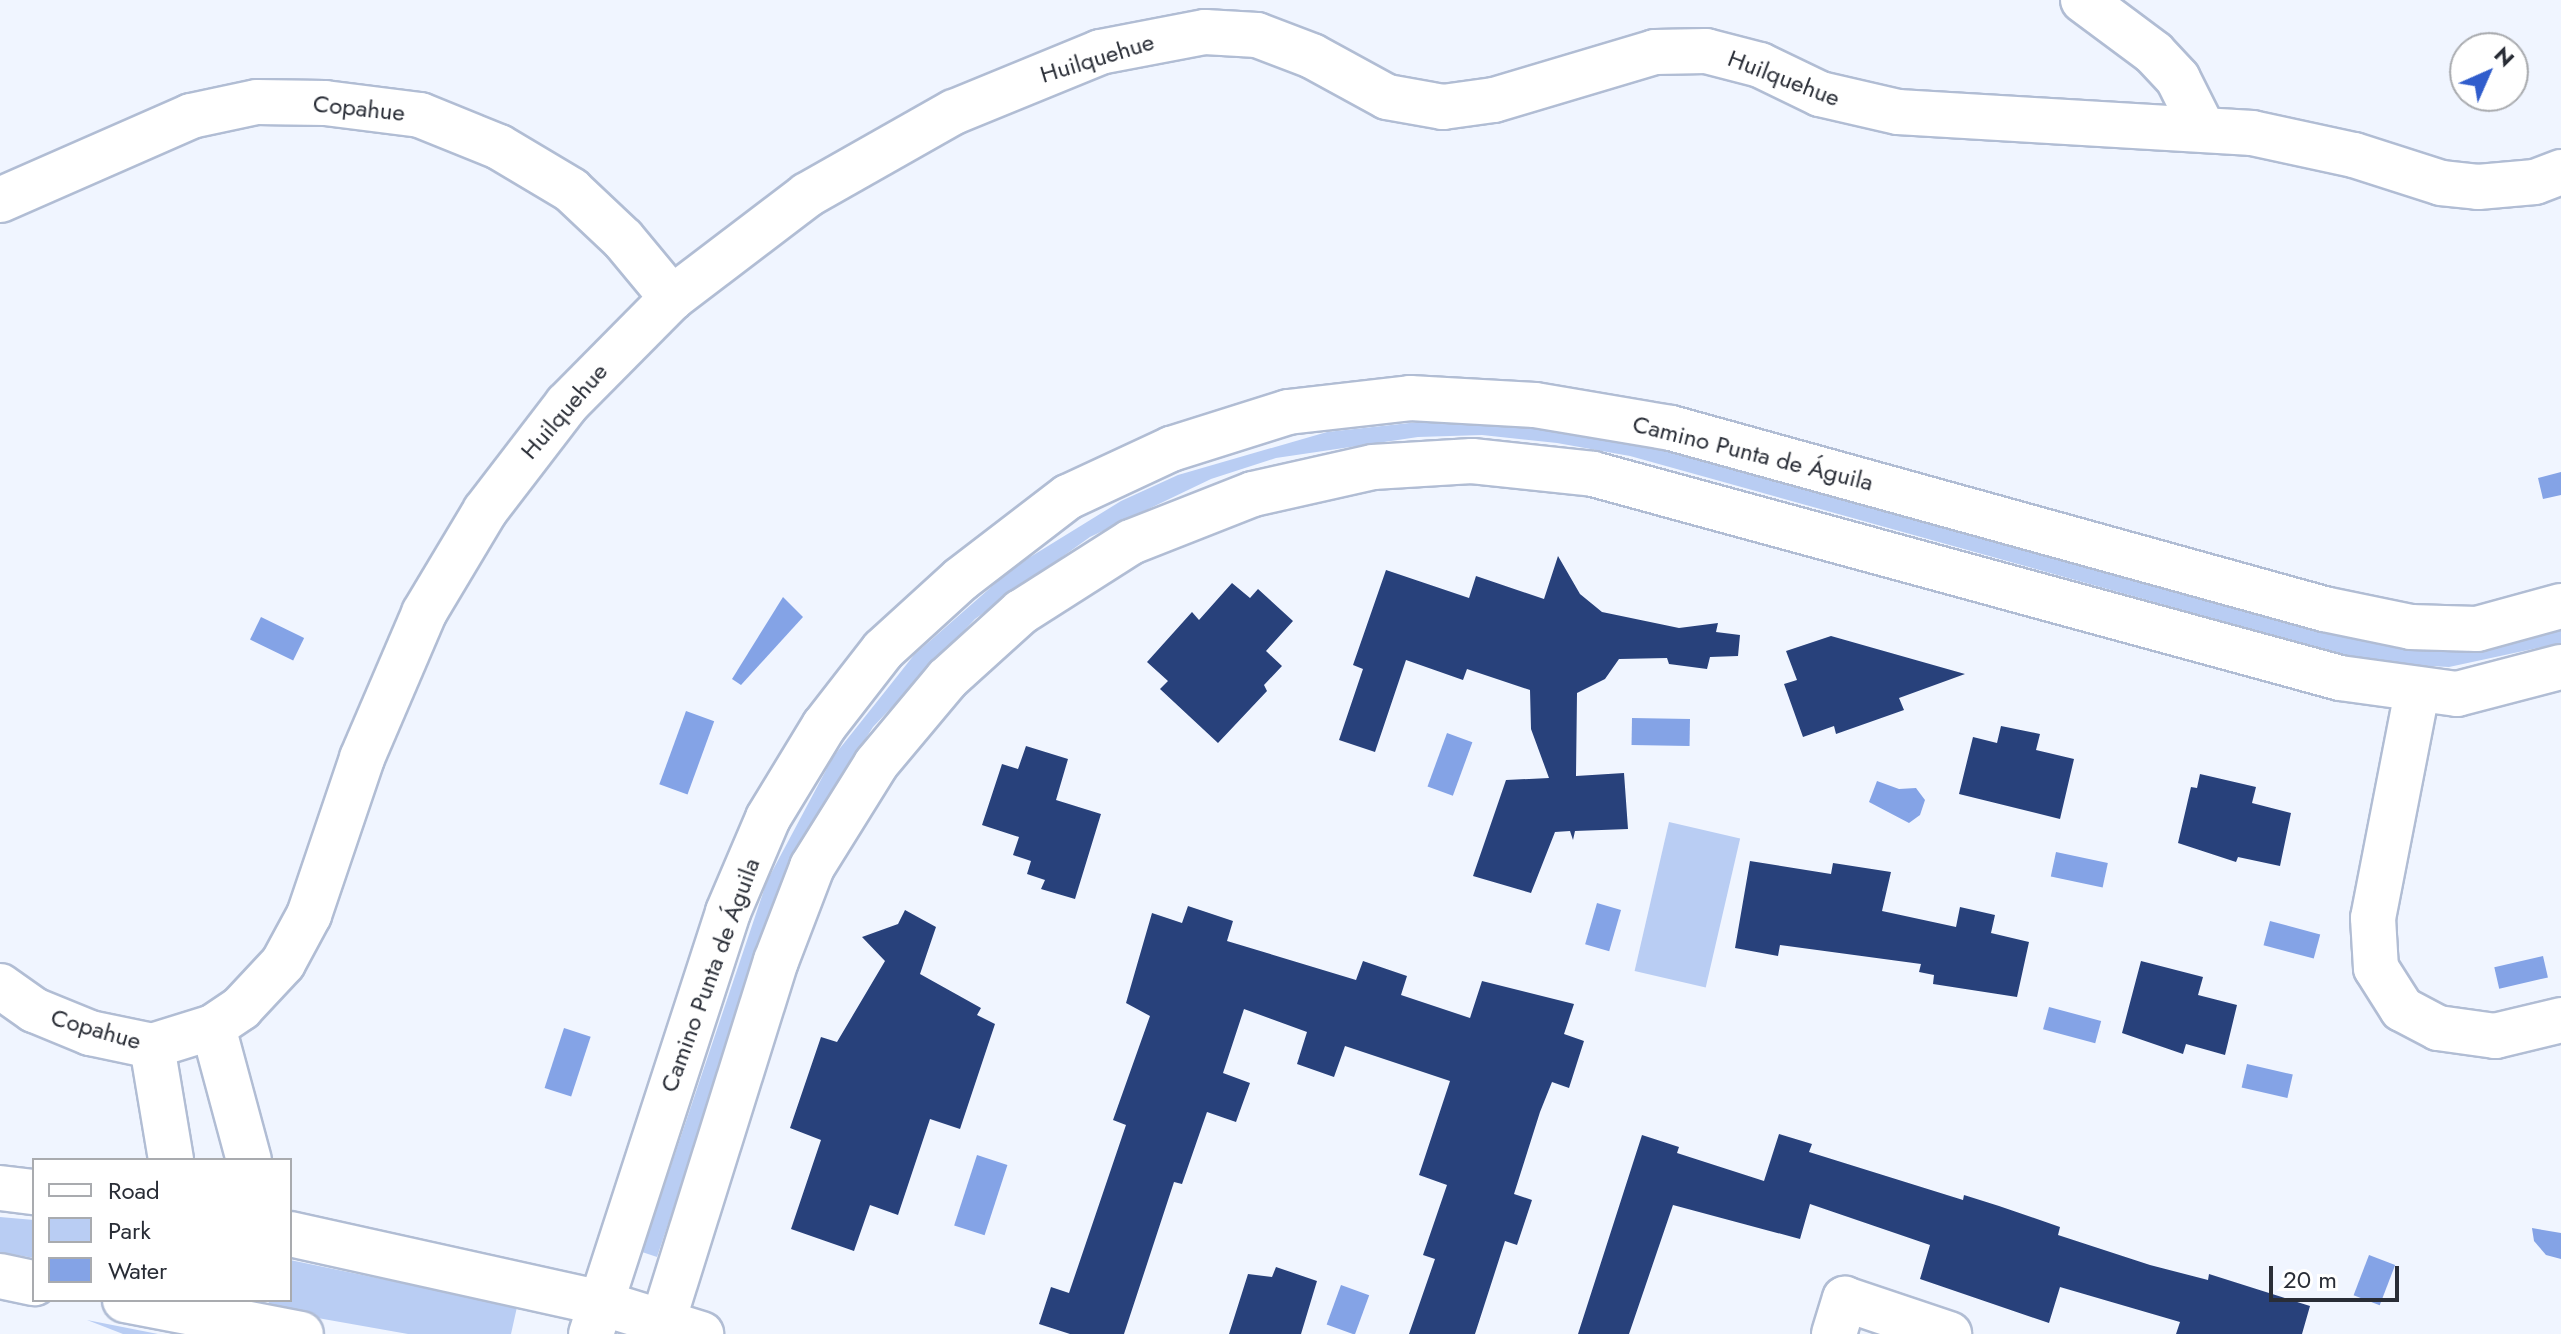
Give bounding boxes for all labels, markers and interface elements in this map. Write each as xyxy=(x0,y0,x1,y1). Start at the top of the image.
street label: Huilquehue xyxy=(1037,27,1157,89)
north arrow xyxy=(2449,32,2529,112)
text: N xyxy=(2487,39,2522,74)
street label: Huilquehue xyxy=(1724,43,1844,113)
street label: Copahue xyxy=(312,89,406,127)
street label: Huilquehue xyxy=(515,357,613,465)
street label: Camino Punta de Águila xyxy=(1630,409,1876,497)
street label: Camino Punta de Águila xyxy=(654,854,766,1096)
street label: Copahue xyxy=(48,1002,144,1056)
legend xyxy=(32,1158,292,1302)
text: Road xyxy=(108,1173,160,1208)
text: Park xyxy=(108,1213,151,1248)
scale bar xyxy=(2273,1250,2403,1300)
text: Water xyxy=(108,1253,167,1288)
text: 20 m xyxy=(2283,1262,2337,1297)

